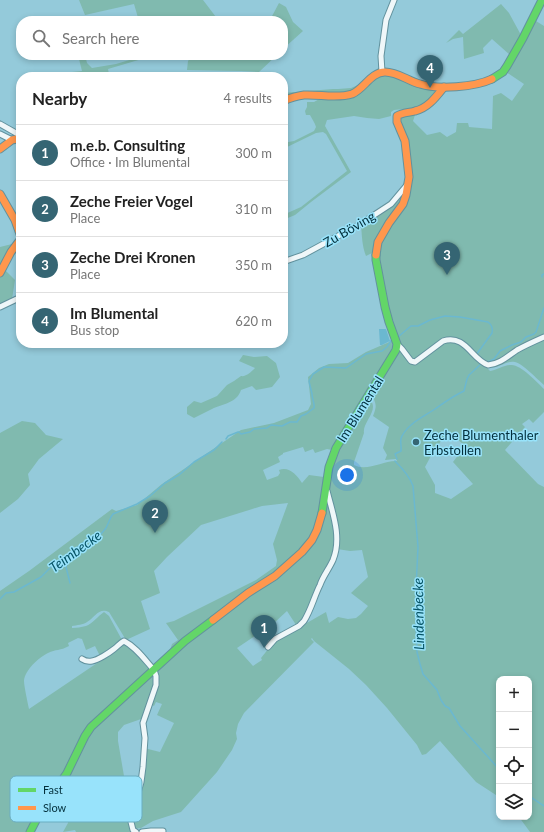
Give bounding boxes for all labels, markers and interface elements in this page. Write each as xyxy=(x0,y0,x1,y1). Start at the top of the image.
search box xyxy=(16,16,288,60)
icon: search xyxy=(30,27,52,49)
text: Search here xyxy=(62,29,139,47)
pin: 4 xyxy=(417,55,443,88)
text: Nearby xyxy=(32,88,87,109)
text: 4 results xyxy=(224,90,272,106)
text: m.e.b. Consulting xyxy=(70,136,185,154)
text: 1 xyxy=(41,145,49,161)
text: 300 m xyxy=(235,145,272,161)
text: Office · Im Blumental xyxy=(70,154,190,170)
text: Zeche Freier Vogel xyxy=(70,192,193,210)
text: 2 xyxy=(41,201,49,217)
text: 310 m xyxy=(235,201,272,217)
street label: Zu Böving xyxy=(320,208,378,250)
text: Place xyxy=(70,210,100,226)
pin: 3 xyxy=(434,242,460,275)
text: Zeche Drei Kronen xyxy=(70,248,195,266)
text: 3 xyxy=(41,257,49,273)
text: 350 m xyxy=(235,257,272,273)
text: Place xyxy=(70,266,100,282)
text: Im Blumental xyxy=(70,304,158,322)
text: 4 xyxy=(41,313,49,329)
text: 620 m xyxy=(235,313,272,329)
text: Bus stop xyxy=(70,322,119,338)
street label: Im Blumental xyxy=(333,373,387,445)
place label: Zeche Blumenthaler Erbstollen xyxy=(424,427,539,458)
marker: Zeche Blumenthaler Erbstollen xyxy=(411,437,421,447)
your location xyxy=(337,465,357,485)
pin: 2 xyxy=(142,500,168,533)
water label: Teimbecke xyxy=(46,526,105,576)
water label: Lindenbecke xyxy=(409,577,427,650)
pin: 1 xyxy=(251,615,277,648)
map controls xyxy=(496,676,532,820)
button: + xyxy=(496,676,532,712)
button: − xyxy=(496,712,532,748)
button: locate xyxy=(496,748,532,784)
legend xyxy=(10,776,142,822)
text: Fast xyxy=(43,783,63,796)
button: layers xyxy=(496,784,532,820)
text: Slow xyxy=(43,801,67,814)

